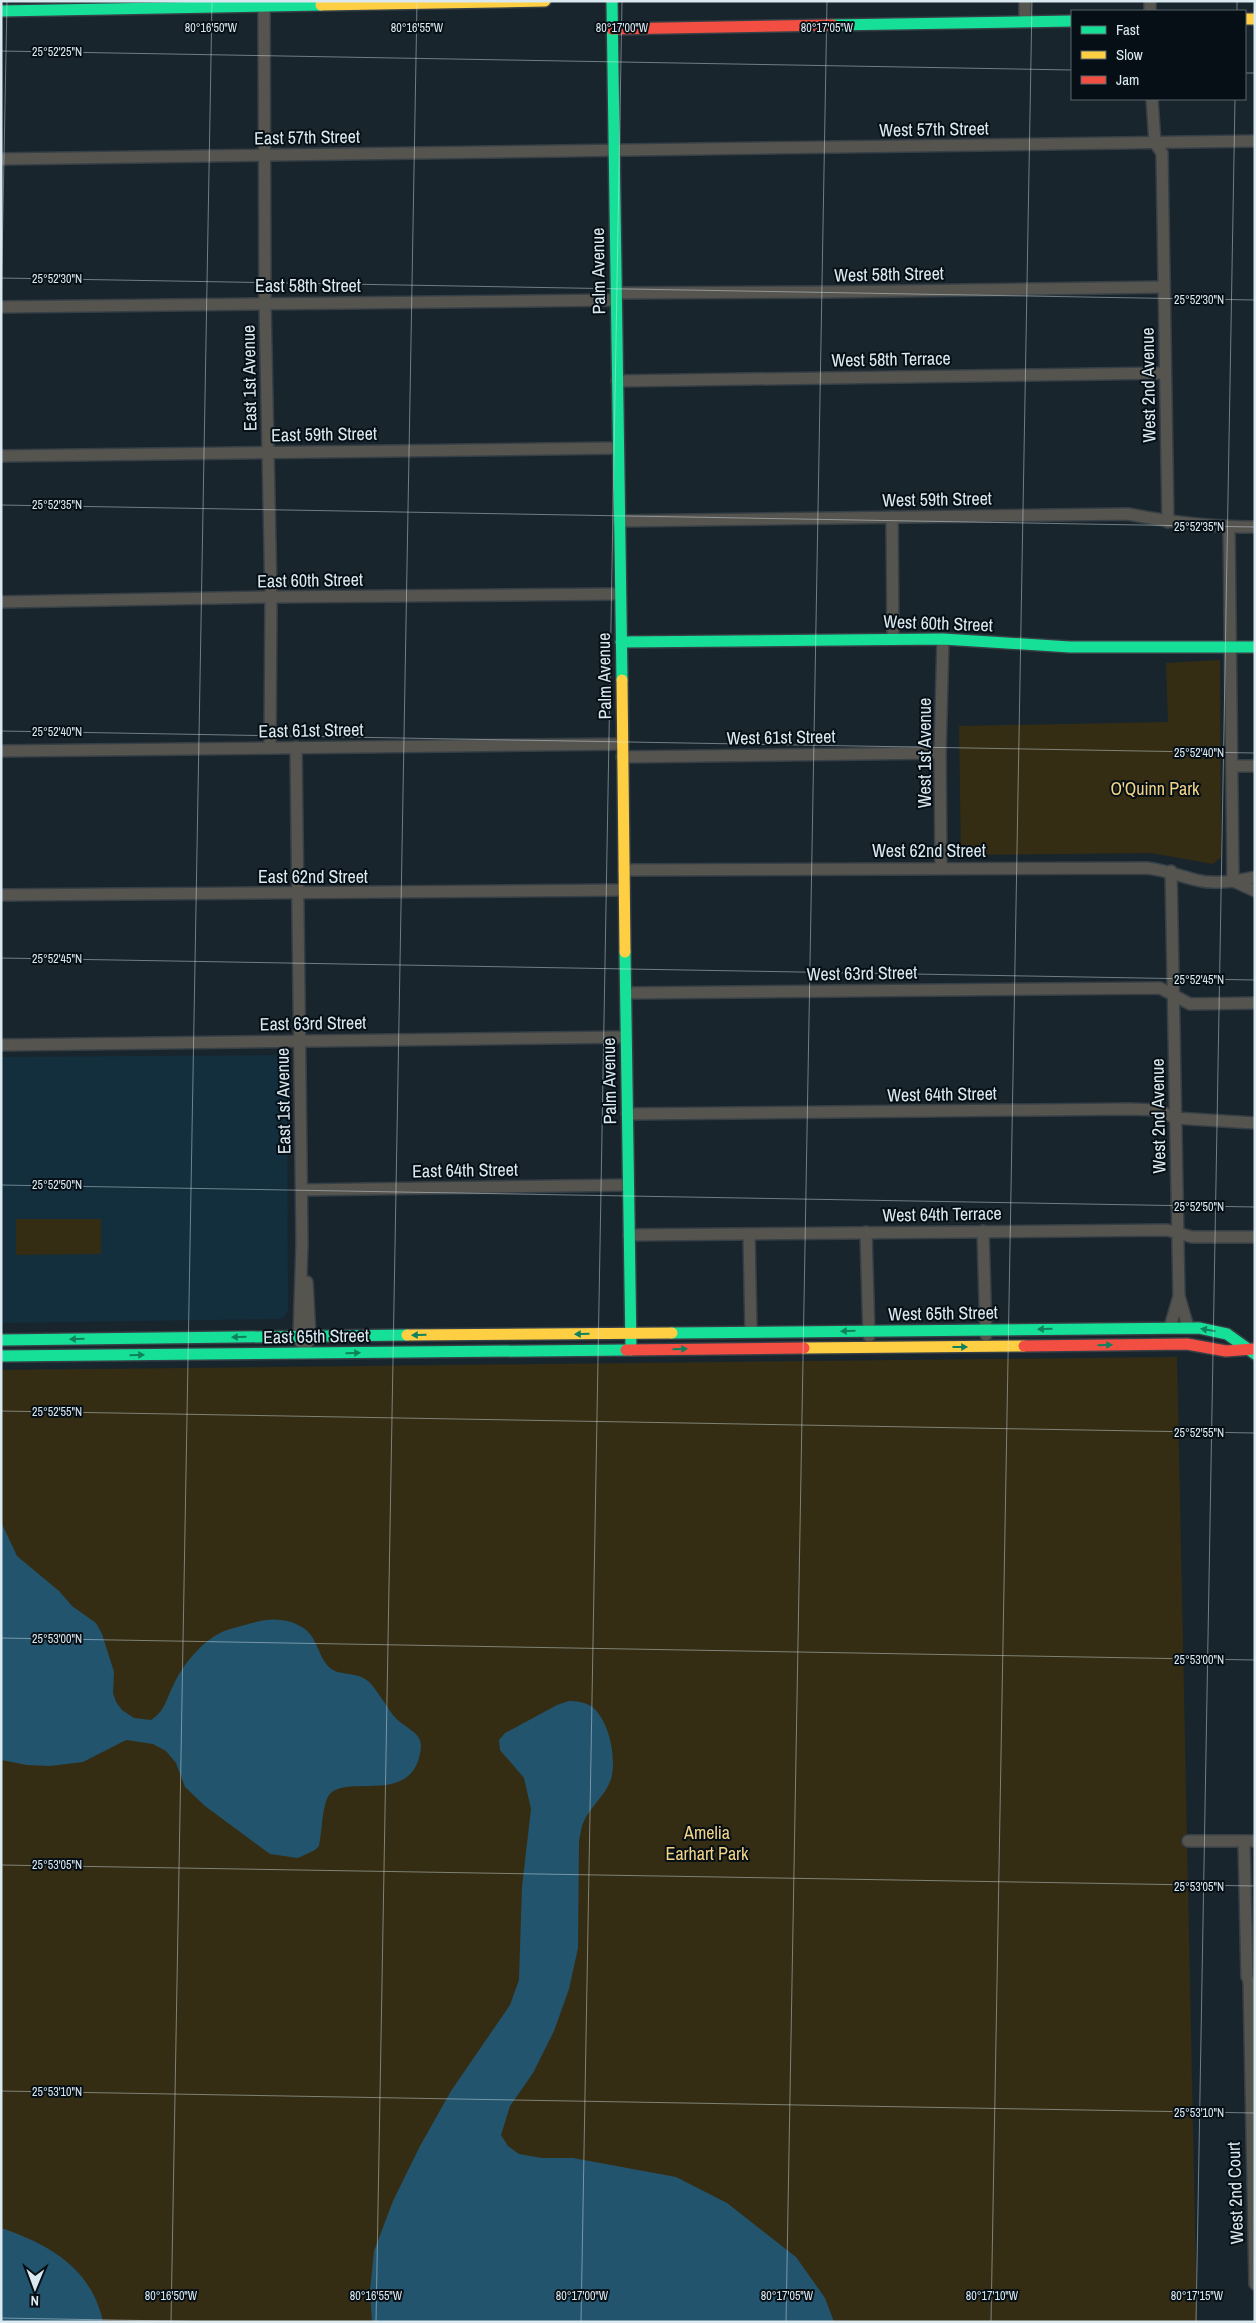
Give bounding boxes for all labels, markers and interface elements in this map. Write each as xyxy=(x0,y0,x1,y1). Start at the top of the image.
legend xyxy=(1071,10,1246,100)
text: Fast xyxy=(1116,19,1140,40)
text: 80°16'50"W xyxy=(185,20,238,36)
text: 80°16'55"W xyxy=(391,20,444,36)
text: 80°17'00"W xyxy=(596,20,649,36)
text: 80°17'05"W xyxy=(801,20,854,36)
text: 25°52'25"N xyxy=(32,44,82,60)
text: Slow xyxy=(1116,44,1143,65)
text: Jam xyxy=(1116,69,1139,90)
street label: West 57th Street xyxy=(879,116,989,142)
street label: East 57th Street xyxy=(254,124,360,150)
street label: Palm Avenue xyxy=(585,227,611,315)
street label: West 58th Street xyxy=(834,261,944,287)
text: 25°52'30"N xyxy=(32,271,82,287)
street label: East 58th Street xyxy=(255,273,361,298)
text: 25°52'30"N xyxy=(1174,292,1224,308)
street label: East 1st Avenue xyxy=(236,325,262,431)
street label: West 2nd Avenue xyxy=(1134,327,1162,443)
street label: West 58th Terrace xyxy=(831,345,951,373)
street label: East 59th Street xyxy=(271,421,377,447)
street label: West 59th Street xyxy=(882,486,992,512)
text: 25°52'35"N xyxy=(32,497,82,513)
text: 25°52'35"N xyxy=(1174,519,1224,535)
street label: East 60th Street xyxy=(257,567,363,593)
street label: West 60th Street xyxy=(883,609,993,637)
street label: Palm Avenue xyxy=(591,632,617,720)
street label: West 1st Avenue xyxy=(912,698,937,808)
street label: East 61st Street xyxy=(258,717,364,743)
text: 25°52'40"N xyxy=(32,724,82,740)
street label: West 61st Street xyxy=(726,724,836,750)
text: 25°52'40"N xyxy=(1174,745,1224,761)
park label: O'Quinn Park xyxy=(1111,776,1200,801)
street label: West 62nd Street xyxy=(872,838,986,863)
street label: East 62nd Street xyxy=(258,864,368,889)
text: 25°52'45"N xyxy=(32,951,82,967)
street label: West 63rd Street xyxy=(807,960,917,986)
text: 25°52'45"N xyxy=(1174,972,1224,988)
street label: East 63rd Street xyxy=(259,1010,367,1036)
street label: Palm Avenue xyxy=(596,1037,622,1125)
street label: East 1st Avenue xyxy=(270,1048,296,1154)
street label: West 2nd Avenue xyxy=(1144,1058,1172,1174)
street label: West 64th Street xyxy=(887,1081,997,1107)
street label: East 64th Street xyxy=(412,1157,518,1183)
text: 25°52'50"N xyxy=(32,1177,82,1193)
text: 25°52'50"N xyxy=(1174,1199,1224,1215)
street label: West 64th Terrace xyxy=(882,1200,1002,1228)
street label: West 65th Street xyxy=(888,1300,998,1326)
street label: East 65th Street xyxy=(263,1323,369,1349)
one-way arrow xyxy=(1037,1325,1053,1333)
one-way arrow xyxy=(1199,1325,1215,1333)
one-way arrow xyxy=(840,1327,856,1335)
one-way arrow xyxy=(574,1330,590,1338)
one-way arrow xyxy=(411,1331,427,1339)
one-way arrow xyxy=(231,1333,247,1341)
one-way arrow xyxy=(69,1335,85,1343)
one-way arrow xyxy=(1097,1341,1113,1349)
one-way arrow xyxy=(952,1343,968,1351)
one-way arrow xyxy=(672,1345,688,1353)
one-way arrow xyxy=(345,1349,361,1357)
one-way arrow xyxy=(130,1351,146,1359)
text: 25°52'55"N xyxy=(32,1404,82,1420)
text: 25°52'55"N xyxy=(1174,1425,1224,1441)
text: 25°53'00"N xyxy=(32,1631,82,1647)
text: 25°53'00"N xyxy=(1174,1652,1224,1668)
park label: Amelia Earhart Park xyxy=(666,1820,749,1866)
text: 25°53'05"N xyxy=(32,1857,82,1873)
text: 25°53'05"N xyxy=(1174,1879,1224,1895)
text: 25°53'10"N xyxy=(32,2084,82,2100)
text: 25°53'10"N xyxy=(1174,2105,1224,2121)
street label: West 2nd Court xyxy=(1221,2141,1249,2245)
north arrow xyxy=(10,2263,60,2313)
text: 80°16'50"W xyxy=(145,2288,198,2304)
text: 80°16'55"W xyxy=(350,2288,403,2304)
text: 80°17'00"W xyxy=(556,2288,609,2304)
text: 80°17'05"W xyxy=(761,2288,814,2304)
text: 80°17'10"W xyxy=(966,2288,1019,2304)
text: 80°17'15"W xyxy=(1171,2288,1224,2304)
text: N xyxy=(30,2292,39,2310)

